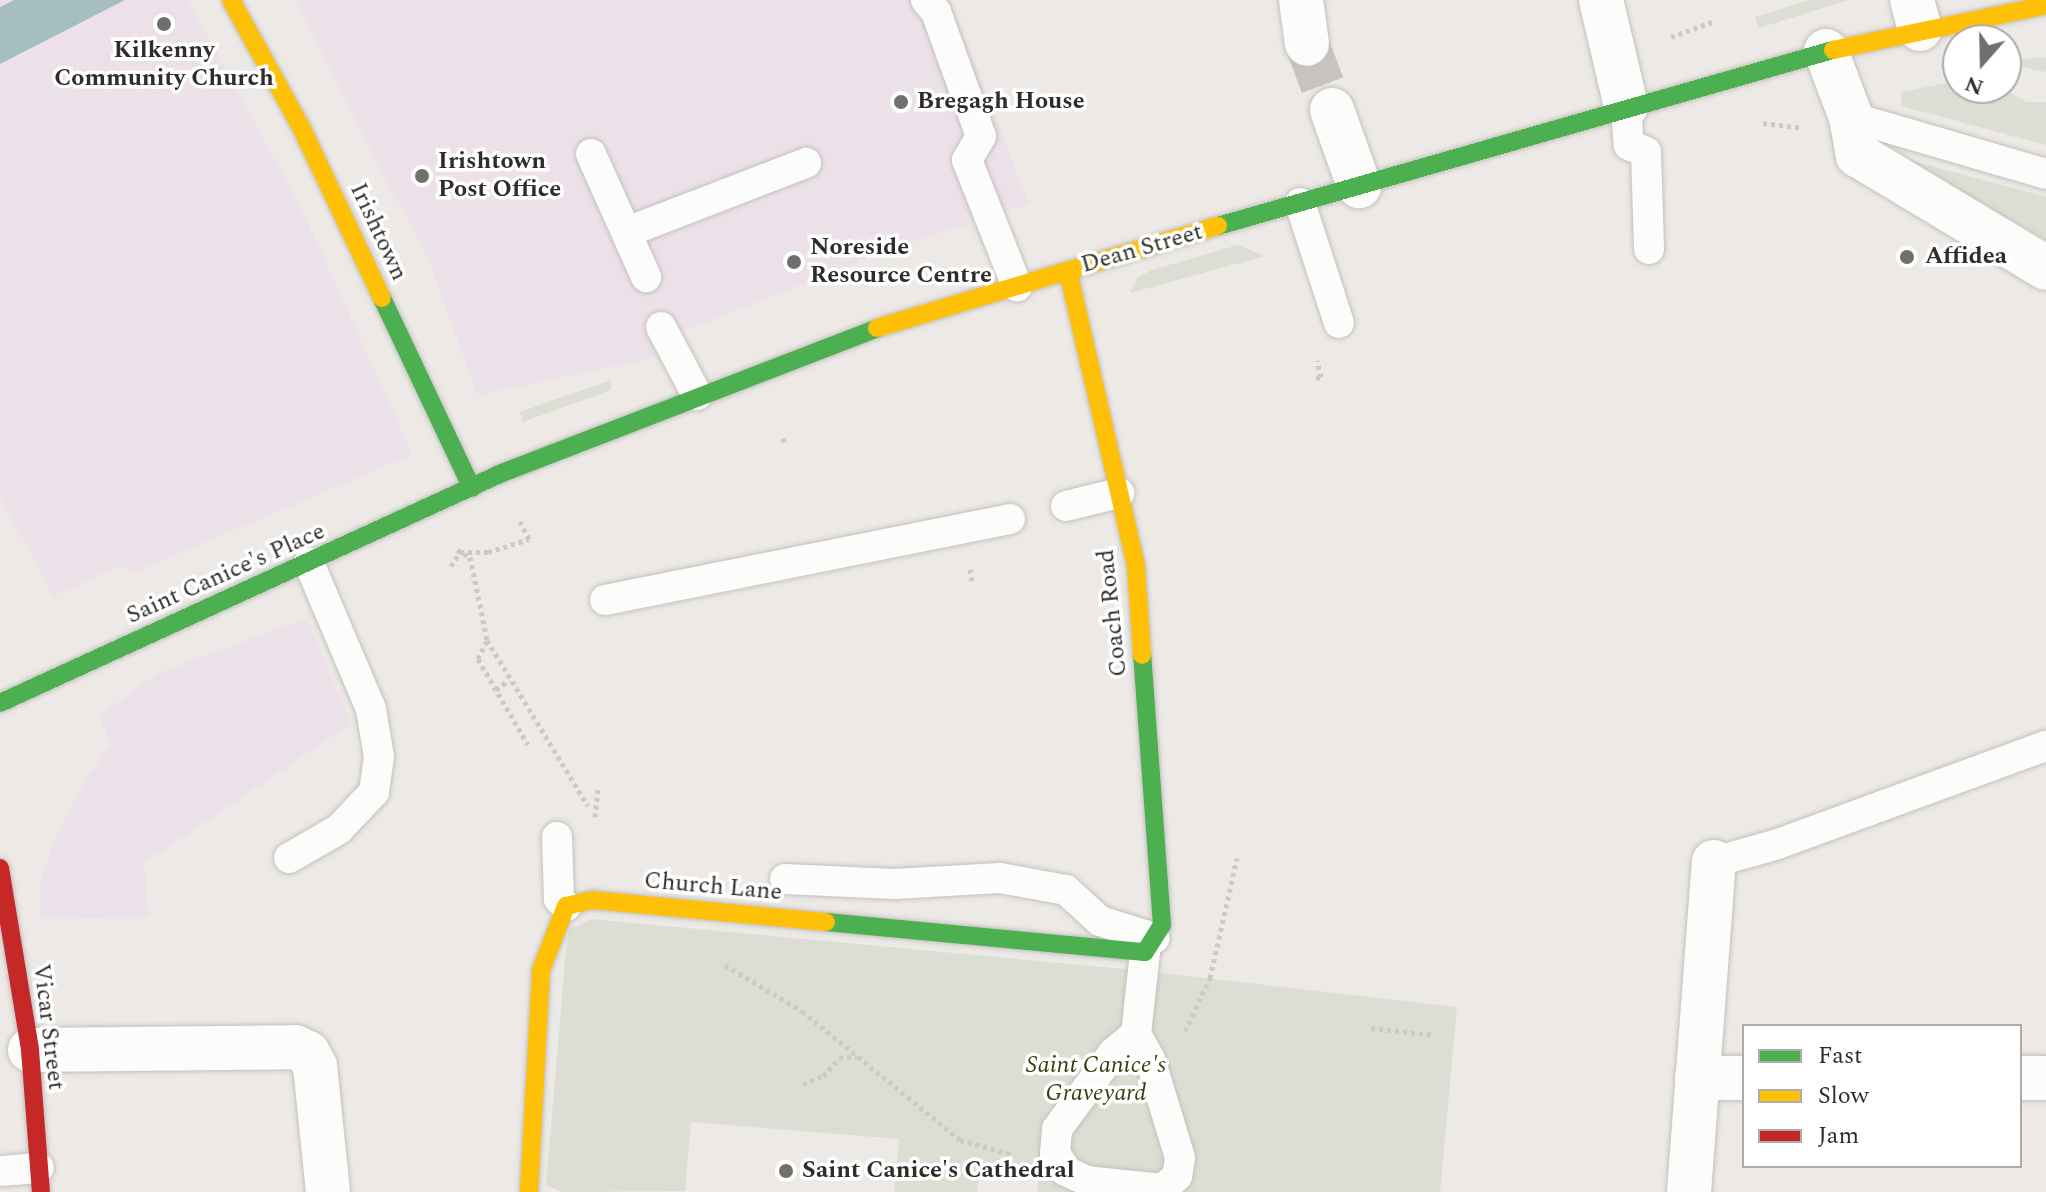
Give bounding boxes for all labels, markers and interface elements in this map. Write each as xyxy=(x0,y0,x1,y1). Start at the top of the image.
marker: Kilkenny Community Church xyxy=(155,15,173,33)
north arrow xyxy=(1942,24,2022,104)
place label: Kilkenny Community Church xyxy=(54,37,274,93)
text: N xyxy=(1960,67,1988,104)
place label: Bregagh House xyxy=(917,88,1085,116)
marker: Bregagh House xyxy=(892,93,910,111)
place label: Irishtown Post Office xyxy=(438,148,561,204)
marker: Irishtown Post Office xyxy=(413,167,431,185)
street label: Irishtown xyxy=(343,179,413,285)
street label: Dean Street xyxy=(1078,218,1206,280)
place label: Noreside Resource Centre xyxy=(810,234,992,290)
place label: Affidea xyxy=(1925,243,2007,271)
marker: Affidea xyxy=(1896,246,1918,268)
marker: Noreside Resource Centre xyxy=(785,253,803,271)
street label: Saint Canice's Place xyxy=(122,517,330,631)
street label: Coach Road xyxy=(1092,548,1134,678)
street label: Church Lane xyxy=(643,867,783,907)
street label: Vicar Street xyxy=(26,962,70,1092)
legend xyxy=(1742,1024,2022,1168)
text: Fast xyxy=(1818,1038,1863,1074)
park label: Saint Canice's Graveyard xyxy=(1026,1052,1166,1108)
text: Slow xyxy=(1818,1078,1869,1114)
text: Jam xyxy=(1818,1118,1859,1154)
place label: Saint Canice's Cathedral xyxy=(802,1157,1075,1185)
marker: Saint Canice's Cathedral xyxy=(777,1162,795,1180)

